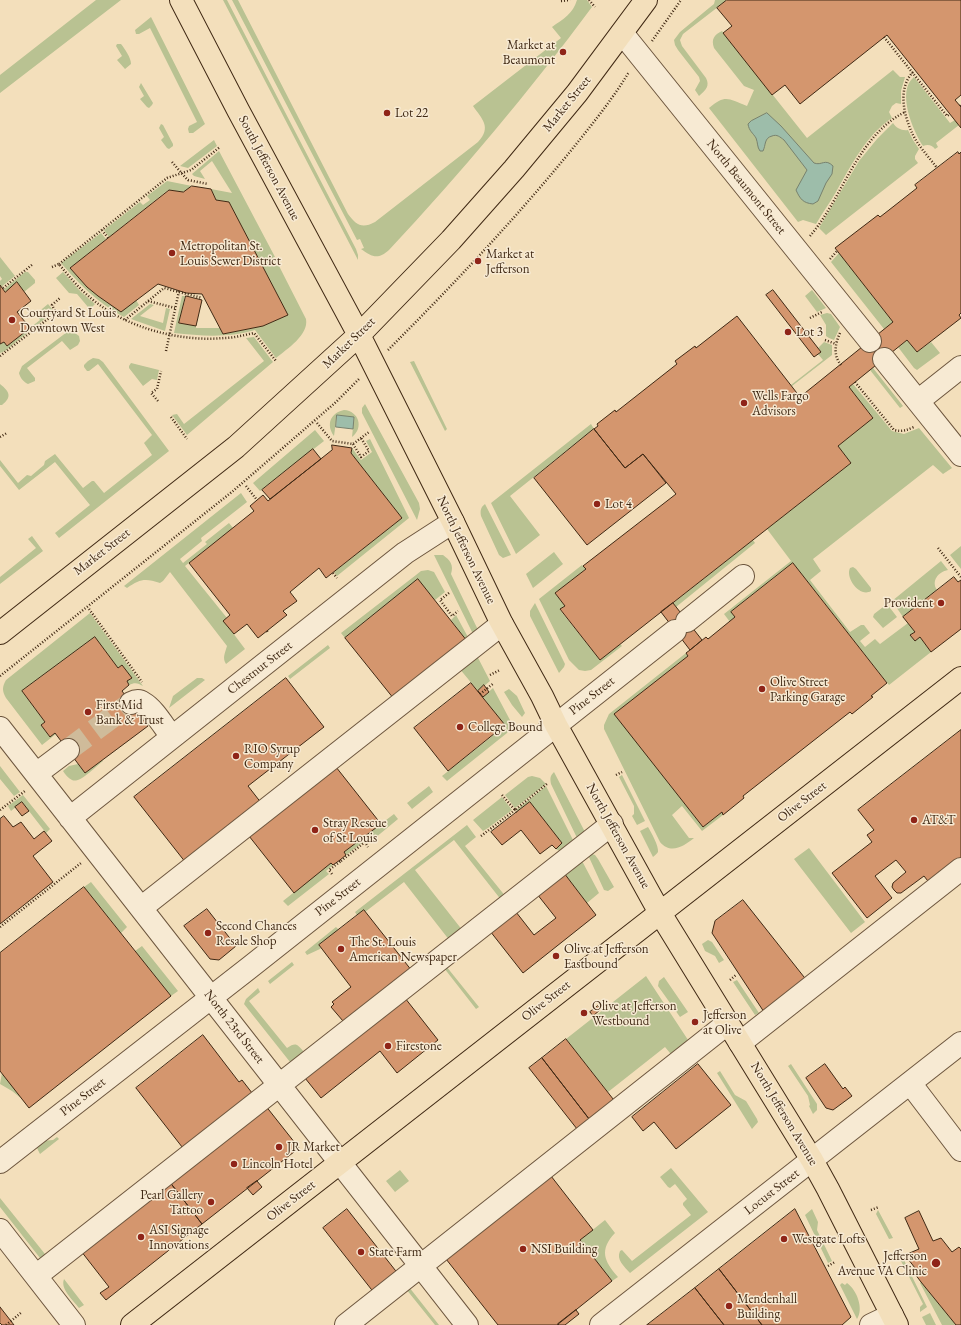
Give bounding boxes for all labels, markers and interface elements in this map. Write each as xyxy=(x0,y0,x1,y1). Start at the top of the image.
place label: Market at Beaumont xyxy=(503,37,555,68)
marker: Market at Beaumont xyxy=(558,47,568,57)
street label: Market Street xyxy=(540,73,594,135)
place label: Lot 22 xyxy=(395,105,428,121)
marker: Lot 22 xyxy=(382,108,392,118)
street label: South Jefferson Avenue xyxy=(235,113,303,223)
street label: North Beaumont Street xyxy=(703,136,789,238)
place label: Metropolitan St. Louis Sewer District xyxy=(180,238,281,269)
place label: Market at Jefferson xyxy=(486,246,534,277)
marker: Metropolitan St. Louis Sewer District xyxy=(167,248,177,258)
marker: Market at Jefferson xyxy=(473,256,483,266)
place label: Courtyard St Louis Downtown West xyxy=(20,305,116,336)
street label: Market Street xyxy=(319,314,379,372)
marker: Courtyard St Louis Downtown West xyxy=(7,315,17,325)
place label: Lot 3 xyxy=(796,324,823,340)
marker: Lot 3 xyxy=(783,327,793,337)
place label: Wells Fargo Advisors xyxy=(752,388,809,419)
marker: Wells Fargo Advisors xyxy=(739,398,749,408)
street label: North Jefferson Avenue xyxy=(433,494,499,606)
place label: Lot 4 xyxy=(605,496,632,512)
marker: Lot 4 xyxy=(592,499,602,509)
street label: Market Street xyxy=(71,525,133,579)
place label: Provident xyxy=(884,595,933,611)
marker: Provident xyxy=(936,598,946,608)
street label: Chestnut Street xyxy=(224,638,296,698)
street label: Pine Street xyxy=(566,673,618,719)
place label: Olive Street Parking Garage xyxy=(770,674,845,705)
marker: Olive Street Parking Garage xyxy=(757,684,767,694)
place label: First Mid Bank & Trust xyxy=(96,697,164,728)
marker: First Mid Bank & Trust xyxy=(83,707,93,717)
place label: College Bound xyxy=(468,719,542,735)
marker: College Bound xyxy=(455,722,465,732)
place label: RIO Syrup Company xyxy=(244,741,300,772)
marker: RIO Syrup Company xyxy=(231,751,241,761)
street label: Olive Street xyxy=(774,778,830,826)
street label: North Jefferson Avenue xyxy=(583,781,653,891)
place label: AT&T xyxy=(922,812,956,828)
place label: Stray Rescue of St Louis xyxy=(323,815,387,846)
marker: AT&T xyxy=(909,815,919,825)
marker: Stray Rescue of St Louis xyxy=(310,825,320,835)
street label: Pine Street xyxy=(312,874,364,920)
place label: Second Chances Resale Shop xyxy=(216,918,297,949)
marker: Second Chances Resale Shop xyxy=(203,928,213,938)
place label: The St. Louis American Newspaper xyxy=(349,934,457,965)
place label: Olive at Jefferson Eastbound xyxy=(564,941,649,972)
marker: The St. Louis American Newspaper xyxy=(336,944,346,954)
marker: Olive at Jefferson Eastbound xyxy=(551,951,561,961)
street label: Olive Street xyxy=(518,977,574,1025)
street label: North 23rd Street xyxy=(200,987,268,1067)
place label: Olive at Jefferson Westbound xyxy=(592,998,677,1029)
place label: Jefferson at Olive xyxy=(703,1007,747,1038)
marker: Olive at Jefferson Westbound xyxy=(579,1008,589,1018)
marker: Jefferson at Olive xyxy=(690,1017,700,1027)
place label: Firestone xyxy=(396,1038,442,1054)
marker: Firestone xyxy=(383,1041,393,1051)
street label: North Jefferson Avenue xyxy=(747,1059,821,1169)
street label: Pine Street xyxy=(57,1074,109,1120)
place label: JR Market xyxy=(287,1139,340,1155)
marker: JR Market xyxy=(274,1142,284,1152)
place label: Lincoln Hotel xyxy=(242,1156,313,1172)
marker: Lincoln Hotel xyxy=(229,1159,239,1169)
street label: Locust Street xyxy=(741,1166,803,1218)
street label: Olive Street xyxy=(263,1177,319,1225)
place label: Pearl Gallery Tattoo xyxy=(140,1187,203,1218)
marker: Pearl Gallery Tattoo xyxy=(206,1197,216,1207)
place label: ASI Signage Innovations xyxy=(149,1222,209,1253)
place label: Westgate Lofts xyxy=(792,1231,865,1247)
marker: ASI Signage Innovations xyxy=(136,1232,146,1242)
marker: Westgate Lofts xyxy=(779,1234,789,1244)
place label: NSI Building xyxy=(531,1241,597,1257)
place label: State Farm xyxy=(369,1244,422,1260)
marker: NSI Building xyxy=(518,1244,528,1254)
marker: State Farm xyxy=(356,1247,366,1257)
place label: Jefferson Avenue VA Clinic xyxy=(838,1248,927,1279)
marker: Jefferson Avenue VA Clinic xyxy=(930,1257,942,1269)
place label: Mendenhall Building xyxy=(737,1291,797,1322)
marker: Mendenhall Building xyxy=(724,1301,734,1311)

